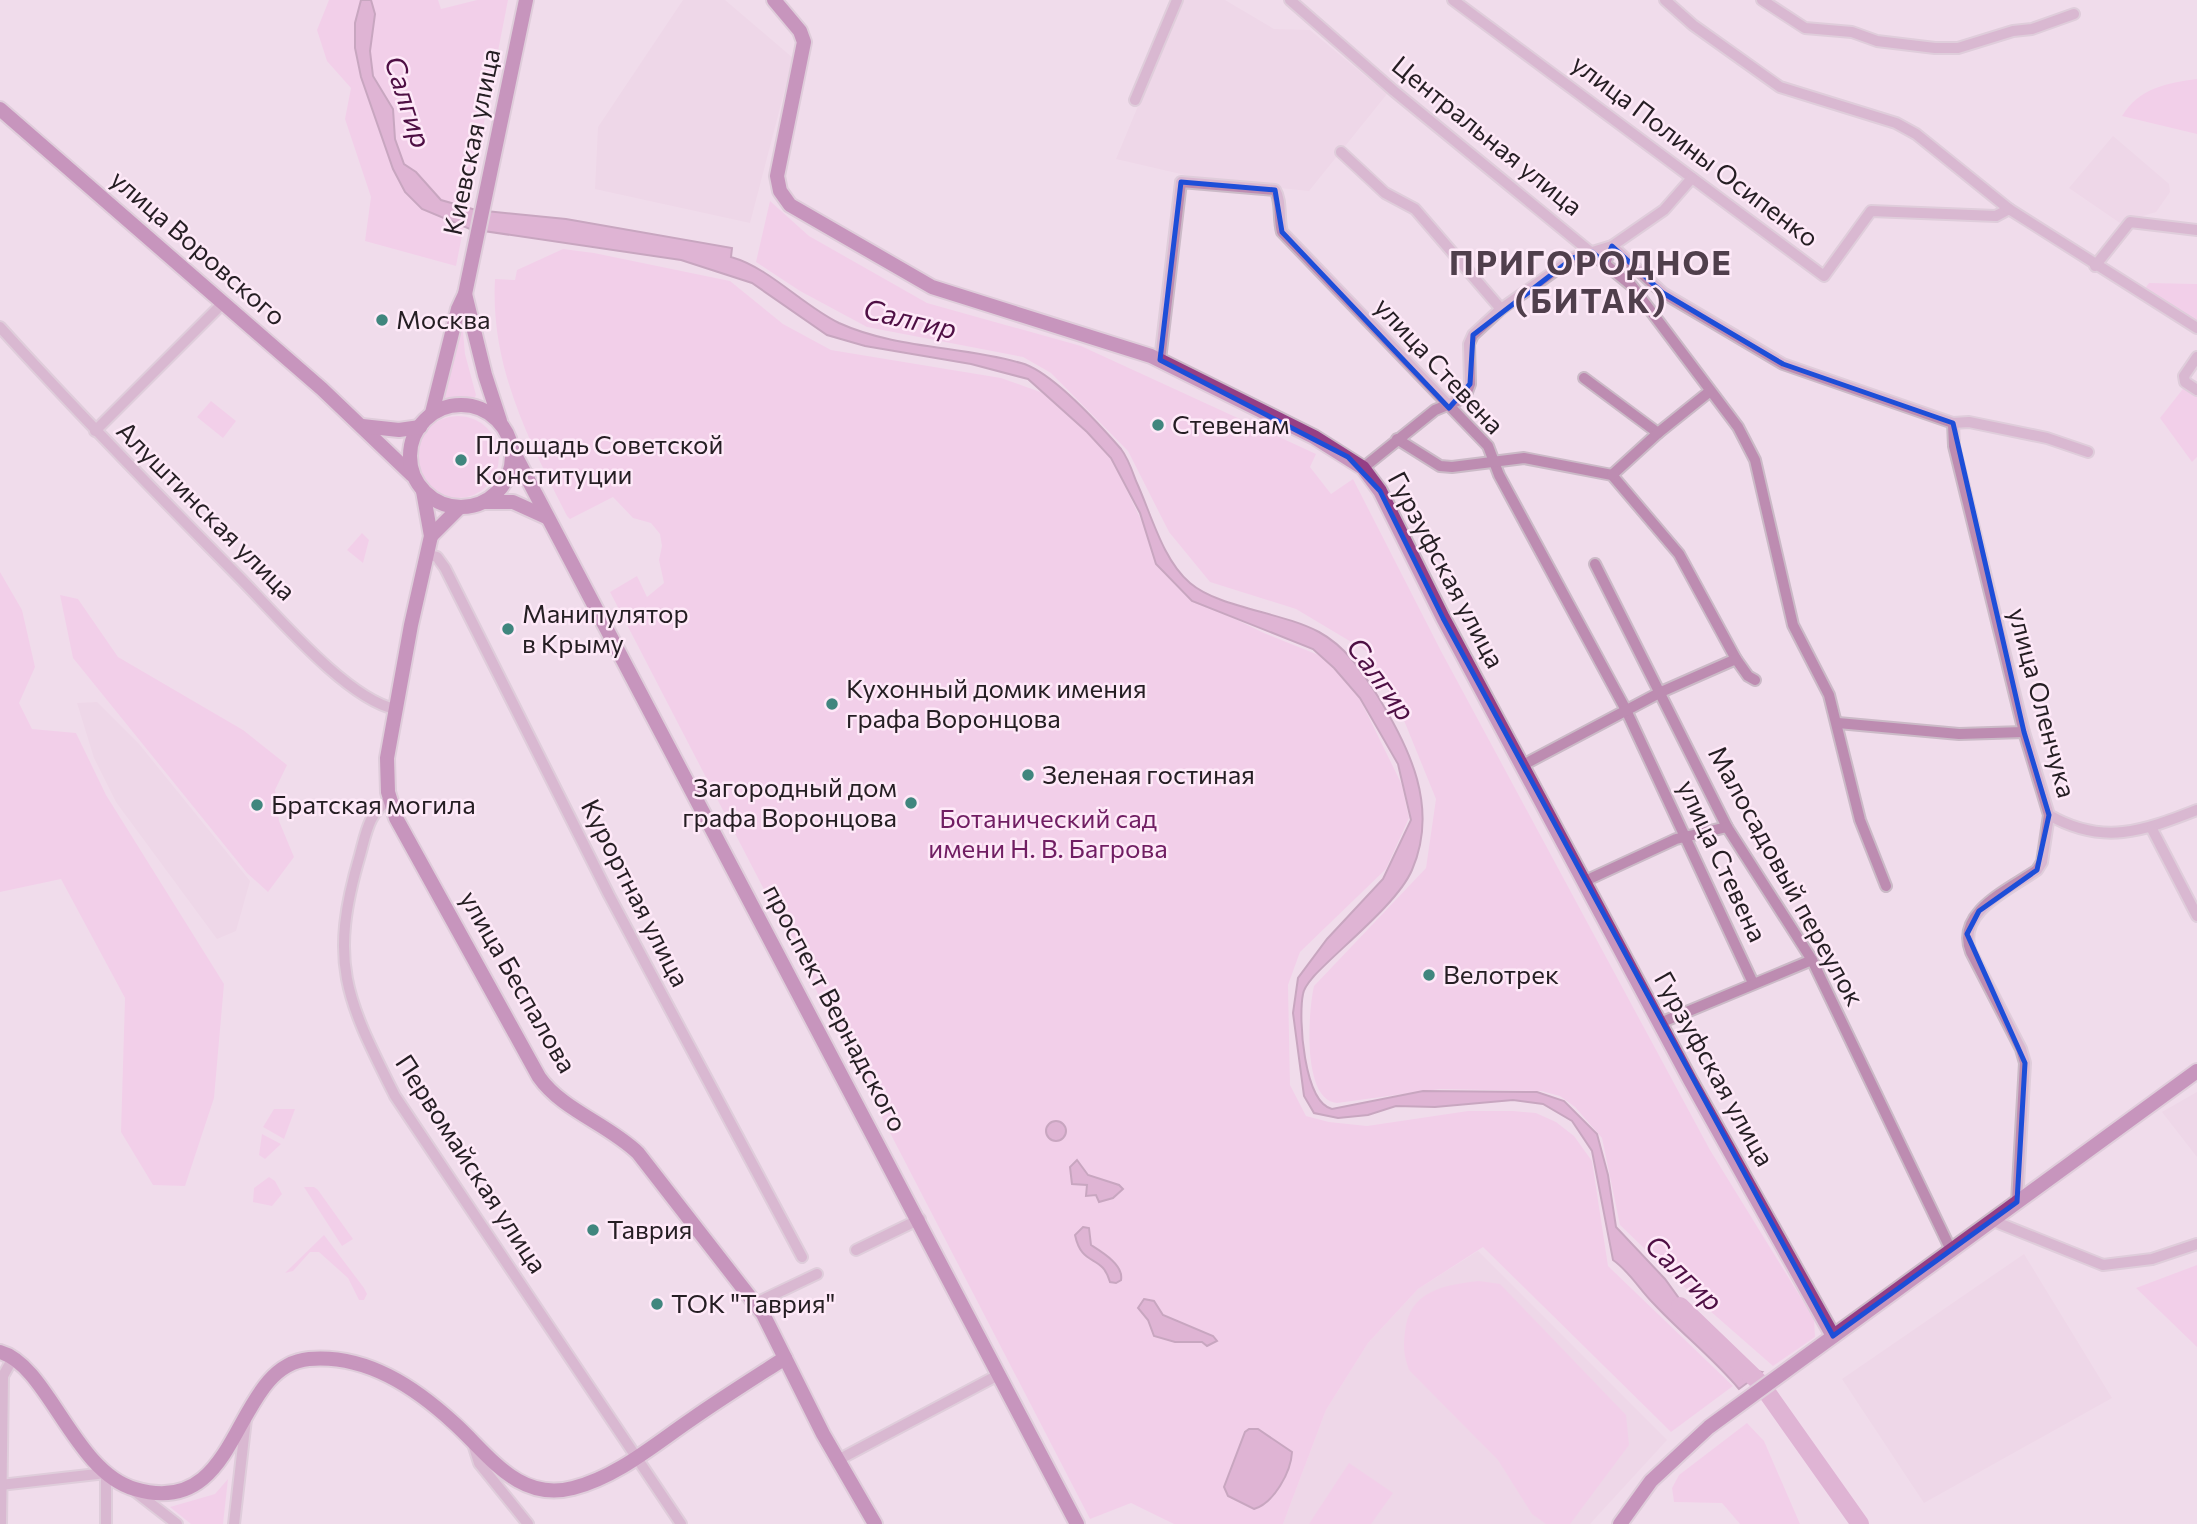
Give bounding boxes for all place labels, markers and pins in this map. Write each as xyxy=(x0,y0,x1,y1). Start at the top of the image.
place label: Москва xyxy=(396,303,490,334)
marker: Москва xyxy=(374,312,390,328)
place label: Стевенам xyxy=(1172,408,1290,439)
marker: Стевенам xyxy=(1150,417,1166,433)
place label: Площадь Советской Конституции xyxy=(475,428,724,489)
marker: Площадь Советской Конституции xyxy=(453,452,469,468)
place label: Манипулятор в Крыму xyxy=(522,597,689,658)
marker: Манипулятор в Крыму xyxy=(500,621,516,637)
place label: Кухонный домик имения графа Воронцова xyxy=(846,672,1147,733)
marker: Кухонный домик имения графа Воронцова xyxy=(824,696,840,712)
place label: Зеленая гостиная xyxy=(1042,758,1255,789)
marker: Зеленая гостиная xyxy=(1020,767,1036,783)
place label: Загородный дом графа Воронцова xyxy=(682,771,897,832)
place label: Братская могила xyxy=(271,788,476,819)
marker: Загородный дом графа Воронцова xyxy=(903,795,919,811)
marker: Братская могила xyxy=(249,797,265,813)
place label: Велотрек xyxy=(1443,958,1559,989)
marker: Велотрек xyxy=(1421,967,1437,983)
place label: Таврия xyxy=(607,1213,692,1244)
marker: Таврия xyxy=(585,1222,601,1238)
place label: ТОК "Таврия" xyxy=(671,1287,835,1318)
marker: ТОК "Таврия" xyxy=(649,1296,665,1312)

